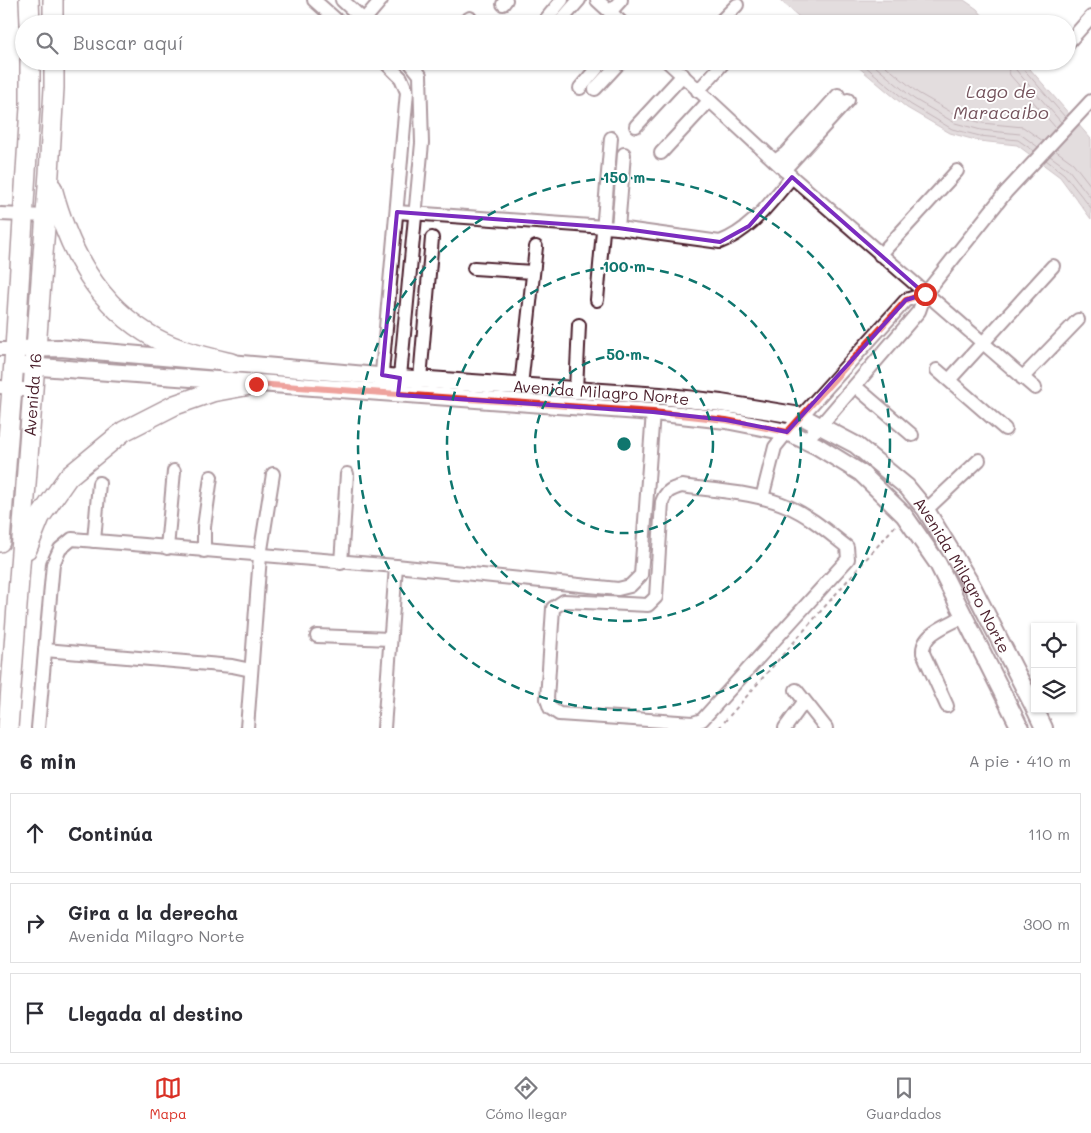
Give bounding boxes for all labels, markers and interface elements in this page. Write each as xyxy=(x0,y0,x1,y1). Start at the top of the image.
search box xyxy=(15,15,1076,70)
icon: search xyxy=(33,29,61,57)
text: Buscar aquí xyxy=(73,30,183,55)
water label: Lago de Maracaibo xyxy=(953,79,1049,124)
text: 150 m xyxy=(603,167,645,187)
text: 100 m xyxy=(602,256,646,276)
route start xyxy=(914,283,937,306)
text: 50 m xyxy=(606,344,642,364)
street label: Avenida 16 xyxy=(19,352,46,437)
route end xyxy=(245,373,268,396)
street label: Avenida Milagro Norte xyxy=(512,375,691,409)
centre of rings xyxy=(615,435,633,453)
street label: Avenida Milagro Norte xyxy=(909,492,1016,657)
map controls xyxy=(1031,623,1076,713)
button: locate xyxy=(1031,623,1076,668)
button: layers xyxy=(1031,668,1076,713)
text: 6 min xyxy=(20,747,76,774)
text: A pie · 410 m xyxy=(969,750,1071,771)
icon: ahead xyxy=(21,819,49,847)
text: Continúa xyxy=(68,821,153,846)
text: 110 m xyxy=(1028,823,1070,844)
text: Gira a la derecha xyxy=(68,900,238,925)
icon: right xyxy=(21,909,49,937)
text: 300 m xyxy=(1023,913,1070,934)
text: Avenida Milagro Norte xyxy=(68,925,245,946)
icon: arrive xyxy=(21,999,49,1027)
text: Llegada al destino xyxy=(68,1001,243,1026)
tab: Mapa xyxy=(149,1074,187,1123)
tab: Cómo llegar xyxy=(486,1074,567,1123)
tab: Guardados xyxy=(866,1074,942,1123)

